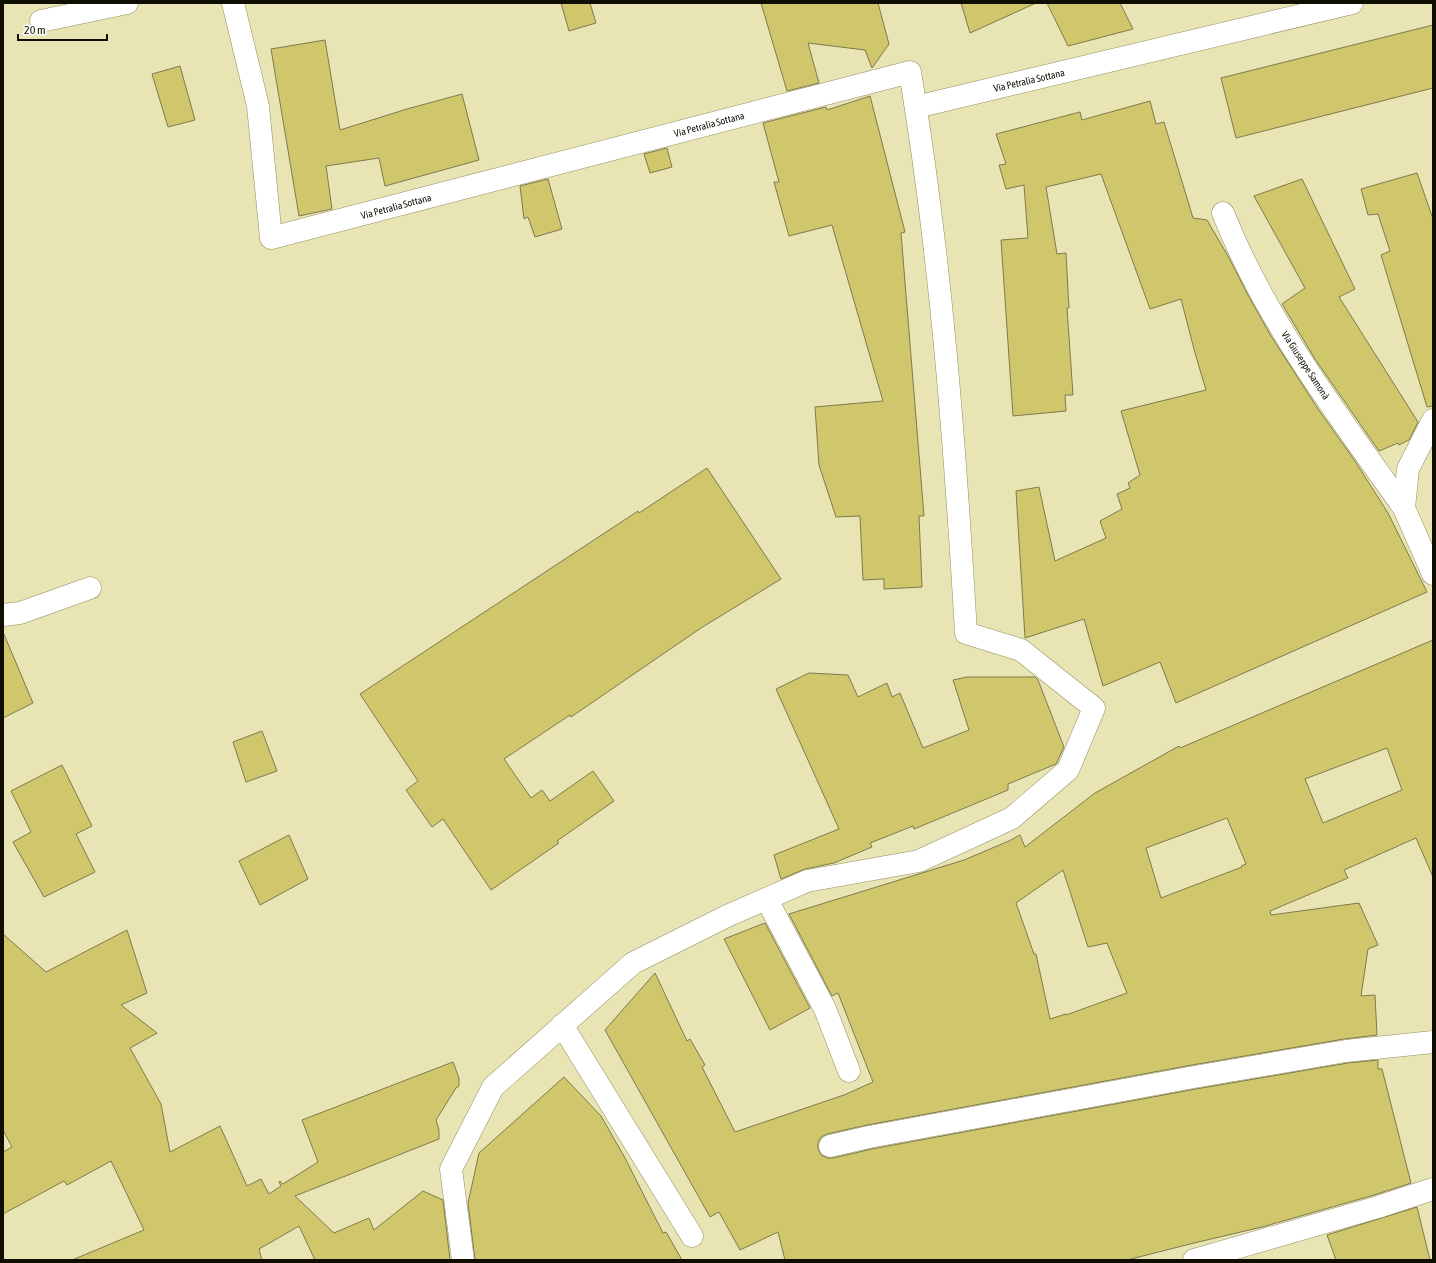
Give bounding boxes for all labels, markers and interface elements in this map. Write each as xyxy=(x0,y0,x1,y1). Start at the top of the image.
scale bar xyxy=(18,16,107,42)
text: 20 m xyxy=(24,23,46,37)
street label: Via Petralia Sottana xyxy=(992,67,1066,94)
street label: Via Petralia Sottana xyxy=(673,110,746,139)
street label: Via Petralia Sottana xyxy=(360,192,433,221)
street label: Via Giuseppe Samonà xyxy=(1279,329,1332,402)

